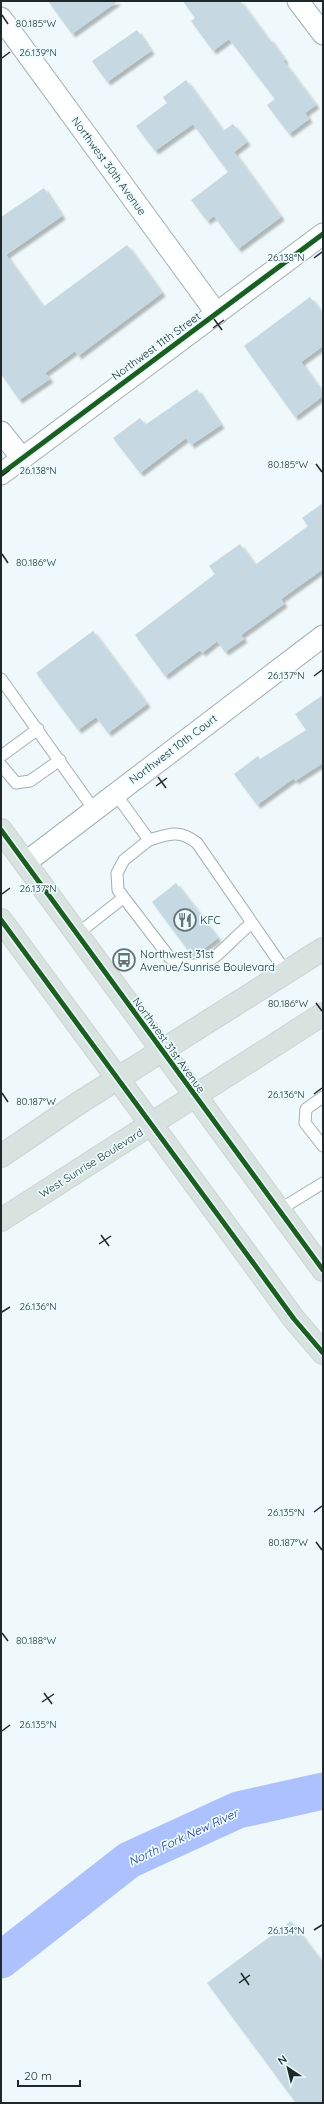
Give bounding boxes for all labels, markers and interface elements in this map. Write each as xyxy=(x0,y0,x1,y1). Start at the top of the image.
text: 80.185°W xyxy=(16,17,56,30)
text: 26.139°N xyxy=(19,46,57,59)
street label: Northwest 30th Avenue xyxy=(69,114,149,218)
text: 26.138°N xyxy=(267,251,305,264)
street label: Northwest 11th Street xyxy=(109,309,203,383)
text: 80.185°W xyxy=(268,458,308,471)
text: 26.138°N xyxy=(19,464,57,477)
text: 80.186°W xyxy=(16,556,56,569)
text: 26.137°N xyxy=(268,669,304,682)
street label: Northwest 10th Court xyxy=(126,711,220,787)
text: 26.137°N xyxy=(20,882,56,895)
restaurant icon: KFC xyxy=(172,907,198,933)
place label: KFC xyxy=(200,913,221,927)
bus stop icon: Northwest 31st Avenue/Sunrise Boulevard xyxy=(111,947,137,973)
place label: Northwest 31st Avenue/Sunrise Boulevard xyxy=(140,947,275,974)
street label: Northwest 31st Avenue xyxy=(130,995,208,1095)
text: 80.186°W xyxy=(268,997,308,1010)
text: 26.136°N xyxy=(267,1088,305,1101)
text: 80.187°W xyxy=(16,1095,56,1108)
street label: West Sunrise Boulevard xyxy=(36,1125,146,1201)
text: 26.136°N xyxy=(19,1300,57,1313)
text: 26.135°N xyxy=(267,1506,305,1519)
text: 80.187°W xyxy=(268,1536,308,1549)
text: 80.188°W xyxy=(16,1634,56,1647)
text: 26.135°N xyxy=(19,1718,57,1731)
water label: North Fork New River xyxy=(126,1804,241,1869)
text: 26.134°N xyxy=(267,1924,305,1937)
north arrow xyxy=(268,2048,308,2088)
text: N xyxy=(275,2052,290,2068)
scale bar xyxy=(18,2062,80,2088)
text: 20 m xyxy=(24,2068,52,2083)

